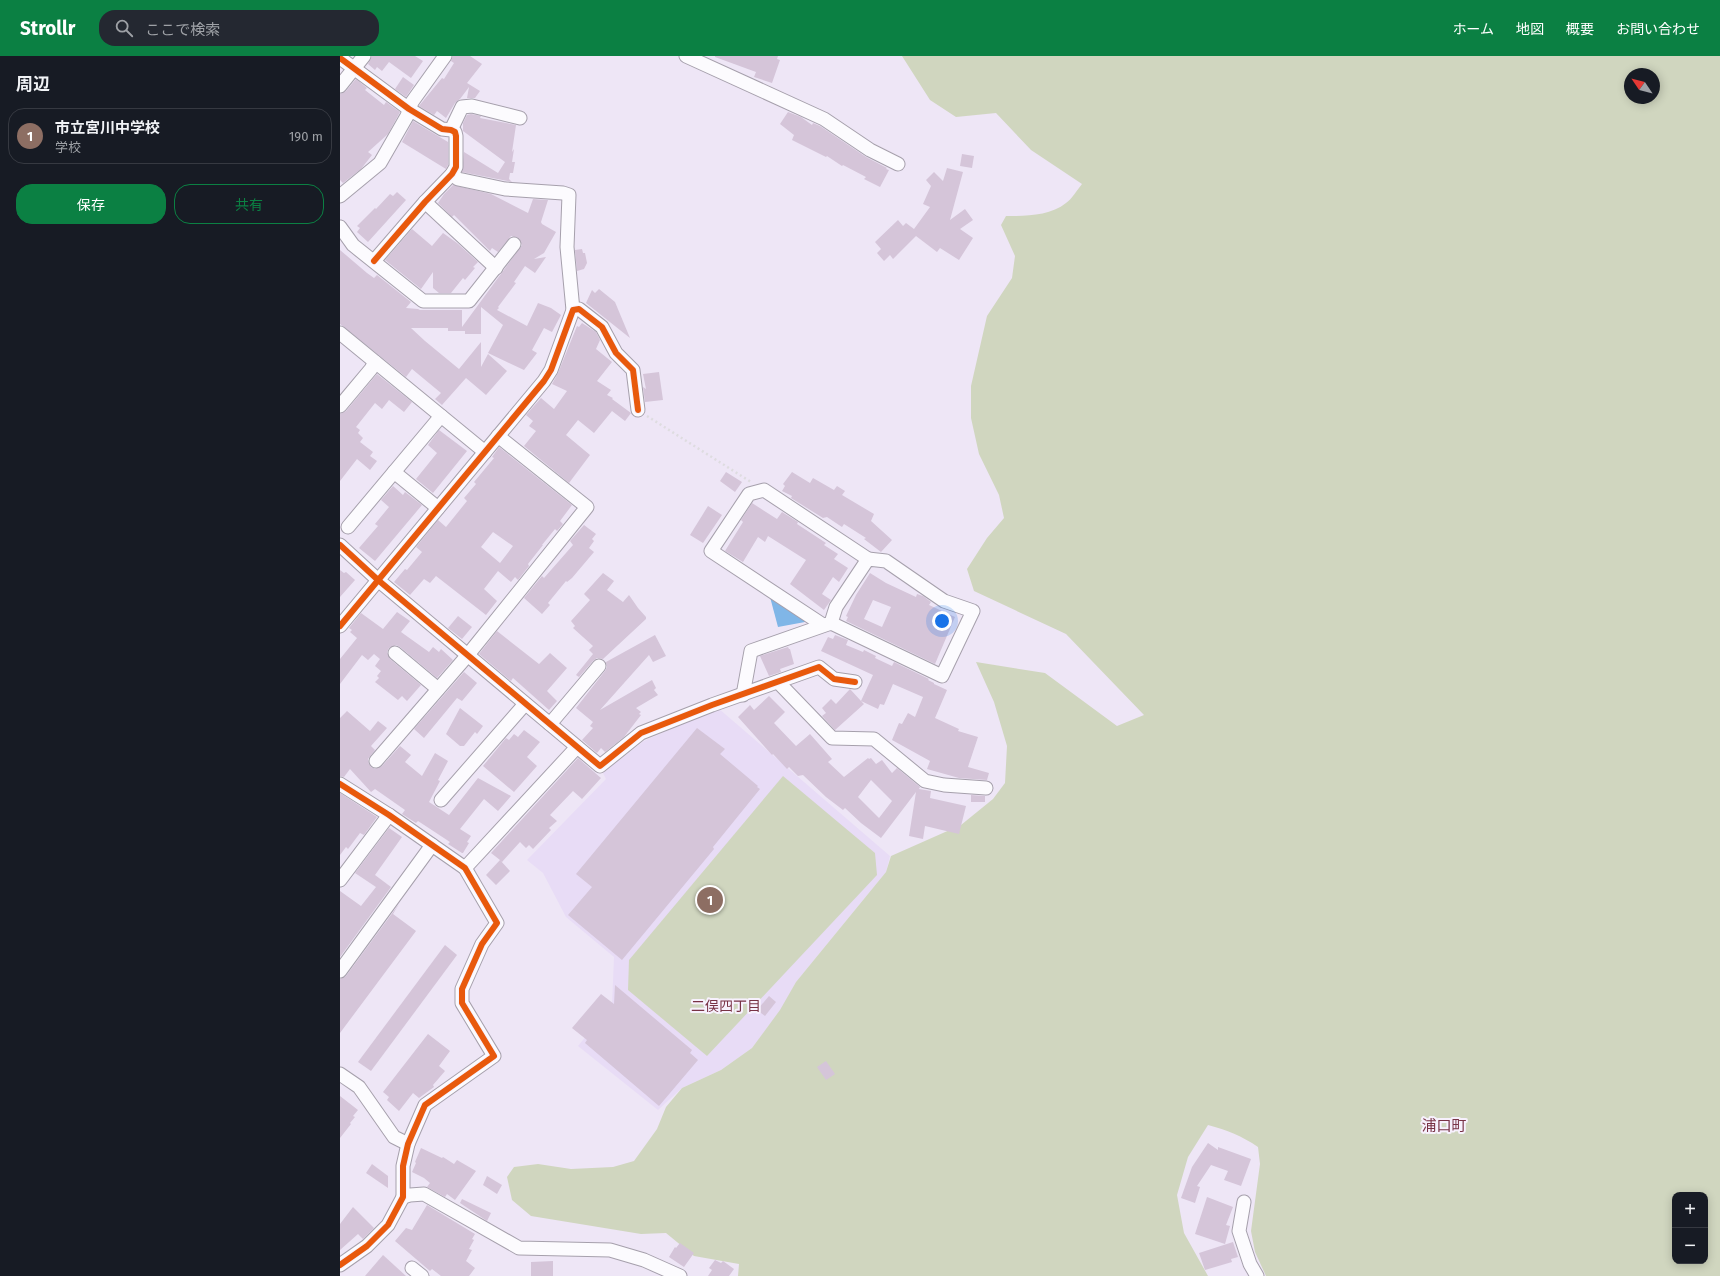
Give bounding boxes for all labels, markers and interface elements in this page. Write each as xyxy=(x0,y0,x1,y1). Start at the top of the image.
search box xyxy=(99,10,379,46)
text: Strollr xyxy=(20,17,75,40)
icon: search xyxy=(113,17,135,39)
text: ここで検索 xyxy=(145,21,220,39)
text: ホーム xyxy=(1452,21,1494,38)
text: 地図 xyxy=(1516,21,1544,38)
text: 概要 xyxy=(1566,21,1594,38)
text: お問い合わせ xyxy=(1616,21,1700,38)
north arrow xyxy=(1624,68,1660,104)
text: 周辺 xyxy=(16,74,50,95)
text: 市立宮川中学校 xyxy=(55,119,160,137)
text: 1 xyxy=(27,129,33,144)
text: 190 m xyxy=(289,129,323,144)
text: 学校 xyxy=(55,140,81,155)
button: 保存 xyxy=(16,184,166,224)
button: 共有 xyxy=(174,184,324,224)
your location xyxy=(932,611,952,631)
pin: 1 xyxy=(697,885,723,915)
district label: 二俣四丁目 xyxy=(691,998,761,1015)
district label: 浦口町 xyxy=(1421,1117,1467,1135)
map controls xyxy=(1672,1192,1708,1264)
button: + xyxy=(1672,1192,1708,1228)
button: − xyxy=(1672,1228,1708,1264)

